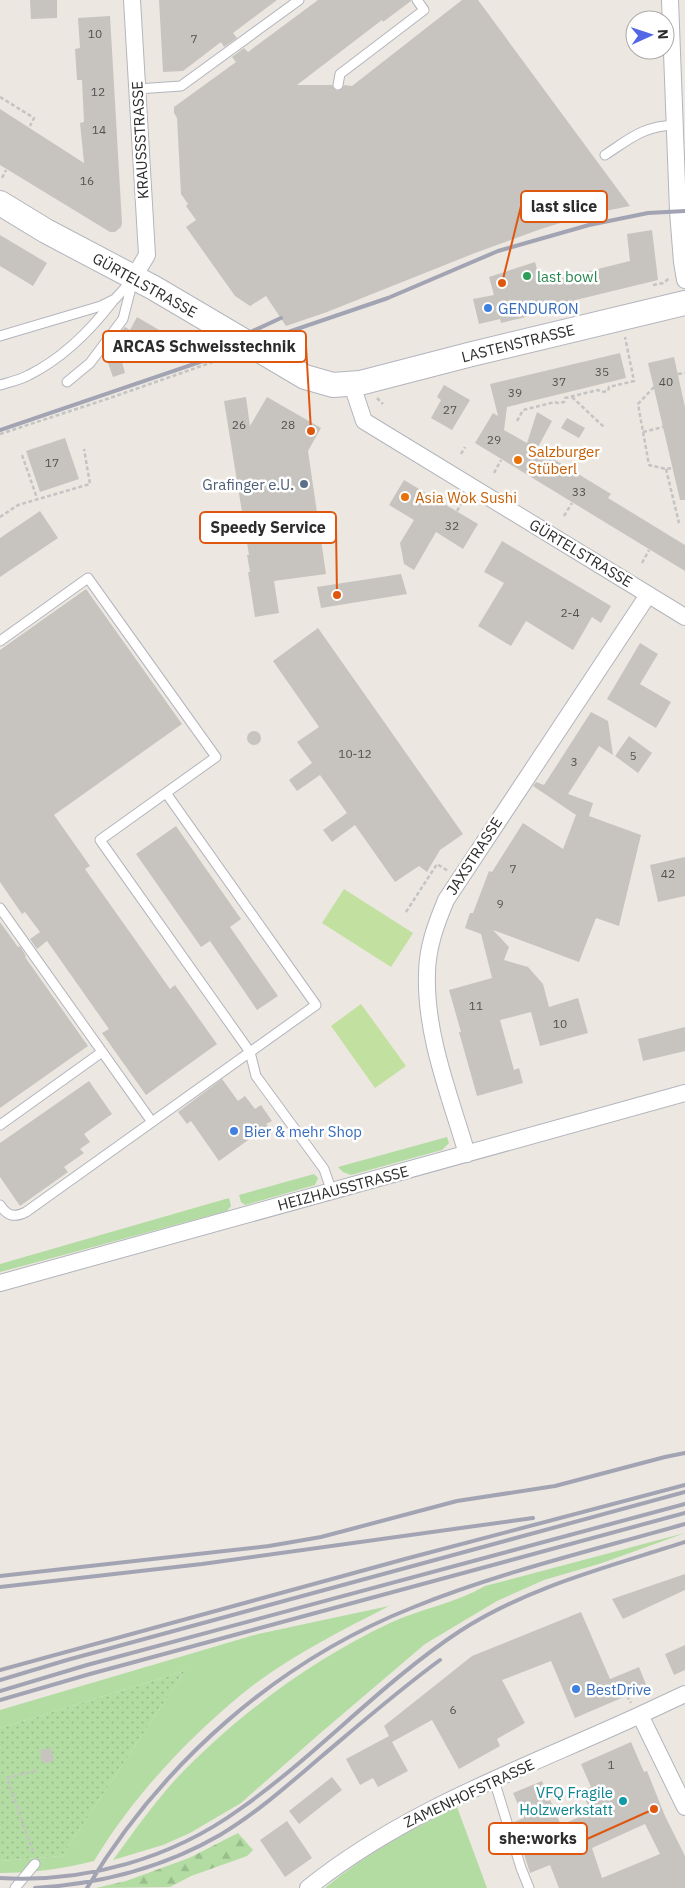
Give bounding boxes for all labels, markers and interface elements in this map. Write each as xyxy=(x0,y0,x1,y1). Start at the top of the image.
north arrow xyxy=(625,10,675,60)
house number: 10 xyxy=(88,26,102,41)
text: N xyxy=(654,29,672,40)
house number: 7 xyxy=(190,31,198,46)
street label: KRAUSSSTRASSE xyxy=(127,80,153,200)
house number: 12 xyxy=(91,84,105,99)
house number: 14 xyxy=(92,122,106,137)
house number: 16 xyxy=(80,173,94,188)
callout: last slice xyxy=(521,191,607,222)
text: last slice xyxy=(531,196,597,216)
street label: GÜRTELSTRASSE xyxy=(89,248,201,322)
place label: last bowl xyxy=(537,267,598,286)
marker: last bowl xyxy=(521,270,533,282)
place label: GENDURON xyxy=(498,299,579,318)
marker: GENDURON xyxy=(482,302,494,314)
street label: LASTENSTRASSE xyxy=(459,320,577,366)
callout: ARCAS Schweisstechnik xyxy=(103,331,306,362)
text: ARCAS Schweisstechnik xyxy=(112,336,296,356)
house number: 35 xyxy=(595,364,609,379)
house number: 37 xyxy=(552,374,566,389)
house number: 40 xyxy=(659,374,673,389)
house number: 39 xyxy=(508,385,522,400)
house number: 27 xyxy=(443,402,457,417)
house number: 26 xyxy=(232,417,246,432)
house number: 28 xyxy=(281,417,295,432)
house number: 29 xyxy=(487,432,501,447)
place label: Salzburger Stüberl xyxy=(528,442,600,478)
marker: Salzburger Stüberl xyxy=(512,454,524,466)
house number: 17 xyxy=(45,455,59,470)
place label: Grafinger e.U. xyxy=(202,475,294,494)
marker: Grafinger e.U. xyxy=(298,478,310,490)
house number: 33 xyxy=(572,484,586,499)
place label: Asia Wok Sushi xyxy=(415,488,517,507)
marker: Asia Wok Sushi xyxy=(399,491,411,503)
callout: Speedy Service xyxy=(200,512,336,543)
street label: GÜRTELSTRASSE xyxy=(526,515,636,591)
text: Speedy Service xyxy=(210,517,326,537)
house number: 32 xyxy=(445,518,459,533)
house number: 2-4 xyxy=(560,605,580,620)
house number: 10-12 xyxy=(338,746,372,761)
house number: 5 xyxy=(629,748,637,763)
house number: 3 xyxy=(570,754,578,769)
street label: JAXSTRASSE xyxy=(442,814,506,898)
house number: 7 xyxy=(509,861,517,876)
house number: 42 xyxy=(661,866,675,881)
house number: 9 xyxy=(496,896,504,911)
house number: 11 xyxy=(469,998,483,1013)
house number: 10 xyxy=(553,1016,567,1031)
place label: Bier & mehr Shop xyxy=(244,1122,362,1141)
marker: Bier & mehr Shop xyxy=(228,1125,240,1137)
street label: HEIZHAUSSTRASSE xyxy=(275,1161,411,1215)
place label: BestDrive xyxy=(586,1680,651,1699)
marker: BestDrive xyxy=(570,1683,582,1695)
house number: 6 xyxy=(449,1702,457,1717)
street label: ZAMENHOFSTRASSE xyxy=(401,1754,537,1832)
house number: 1 xyxy=(607,1757,615,1772)
place label: VFQ Fragile Holzwerkstatt xyxy=(519,1783,613,1819)
marker: VFQ Fragile Holzwerkstatt xyxy=(617,1795,629,1807)
callout: she:works xyxy=(489,1823,587,1854)
text: she:works xyxy=(499,1828,577,1848)

